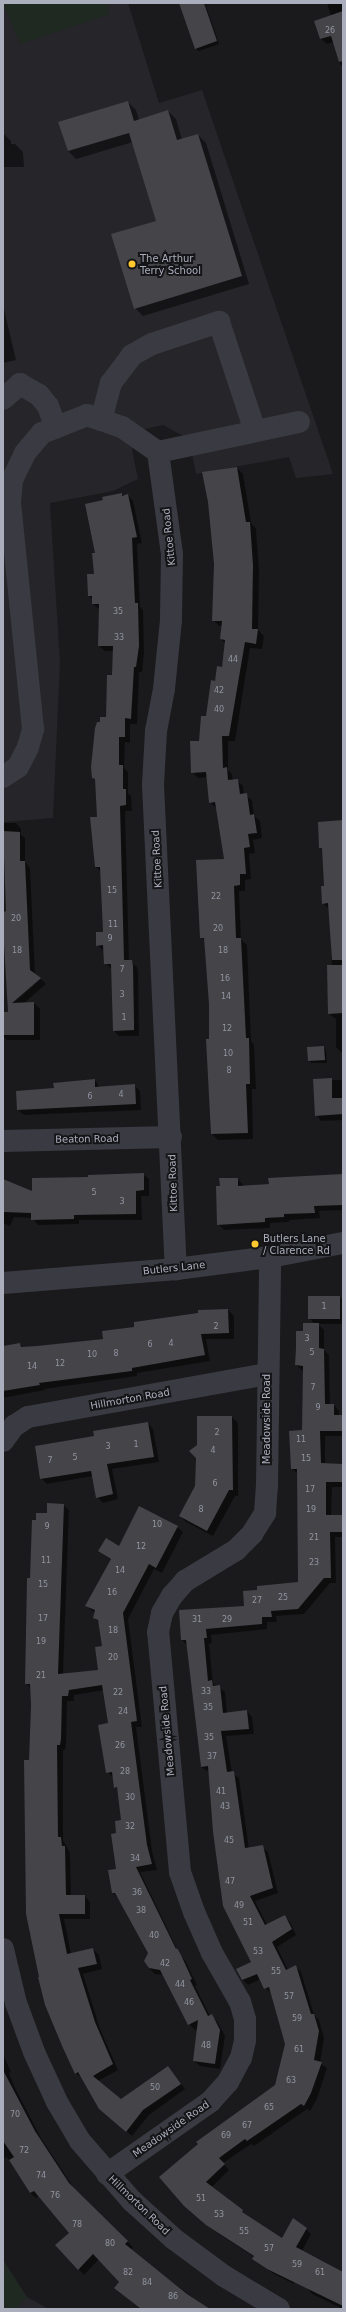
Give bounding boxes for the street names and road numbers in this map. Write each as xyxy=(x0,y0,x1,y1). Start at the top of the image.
street label: Kittoe Road xyxy=(160,508,178,566)
street label: Kittoe Road xyxy=(149,830,165,888)
street label: Beaton Road xyxy=(55,1132,119,1146)
street label: Kittoe Road xyxy=(166,1154,180,1212)
street label: Butlers Lane xyxy=(142,1259,206,1277)
street label: Meadowside Road xyxy=(261,1374,273,1464)
street label: Hillmorton Road xyxy=(89,1386,171,1412)
street label: Meadowside Road xyxy=(157,1685,177,1777)
street label: Meadowside Road xyxy=(131,2098,211,2160)
street label: Hillmorton Road xyxy=(106,2173,172,2237)

